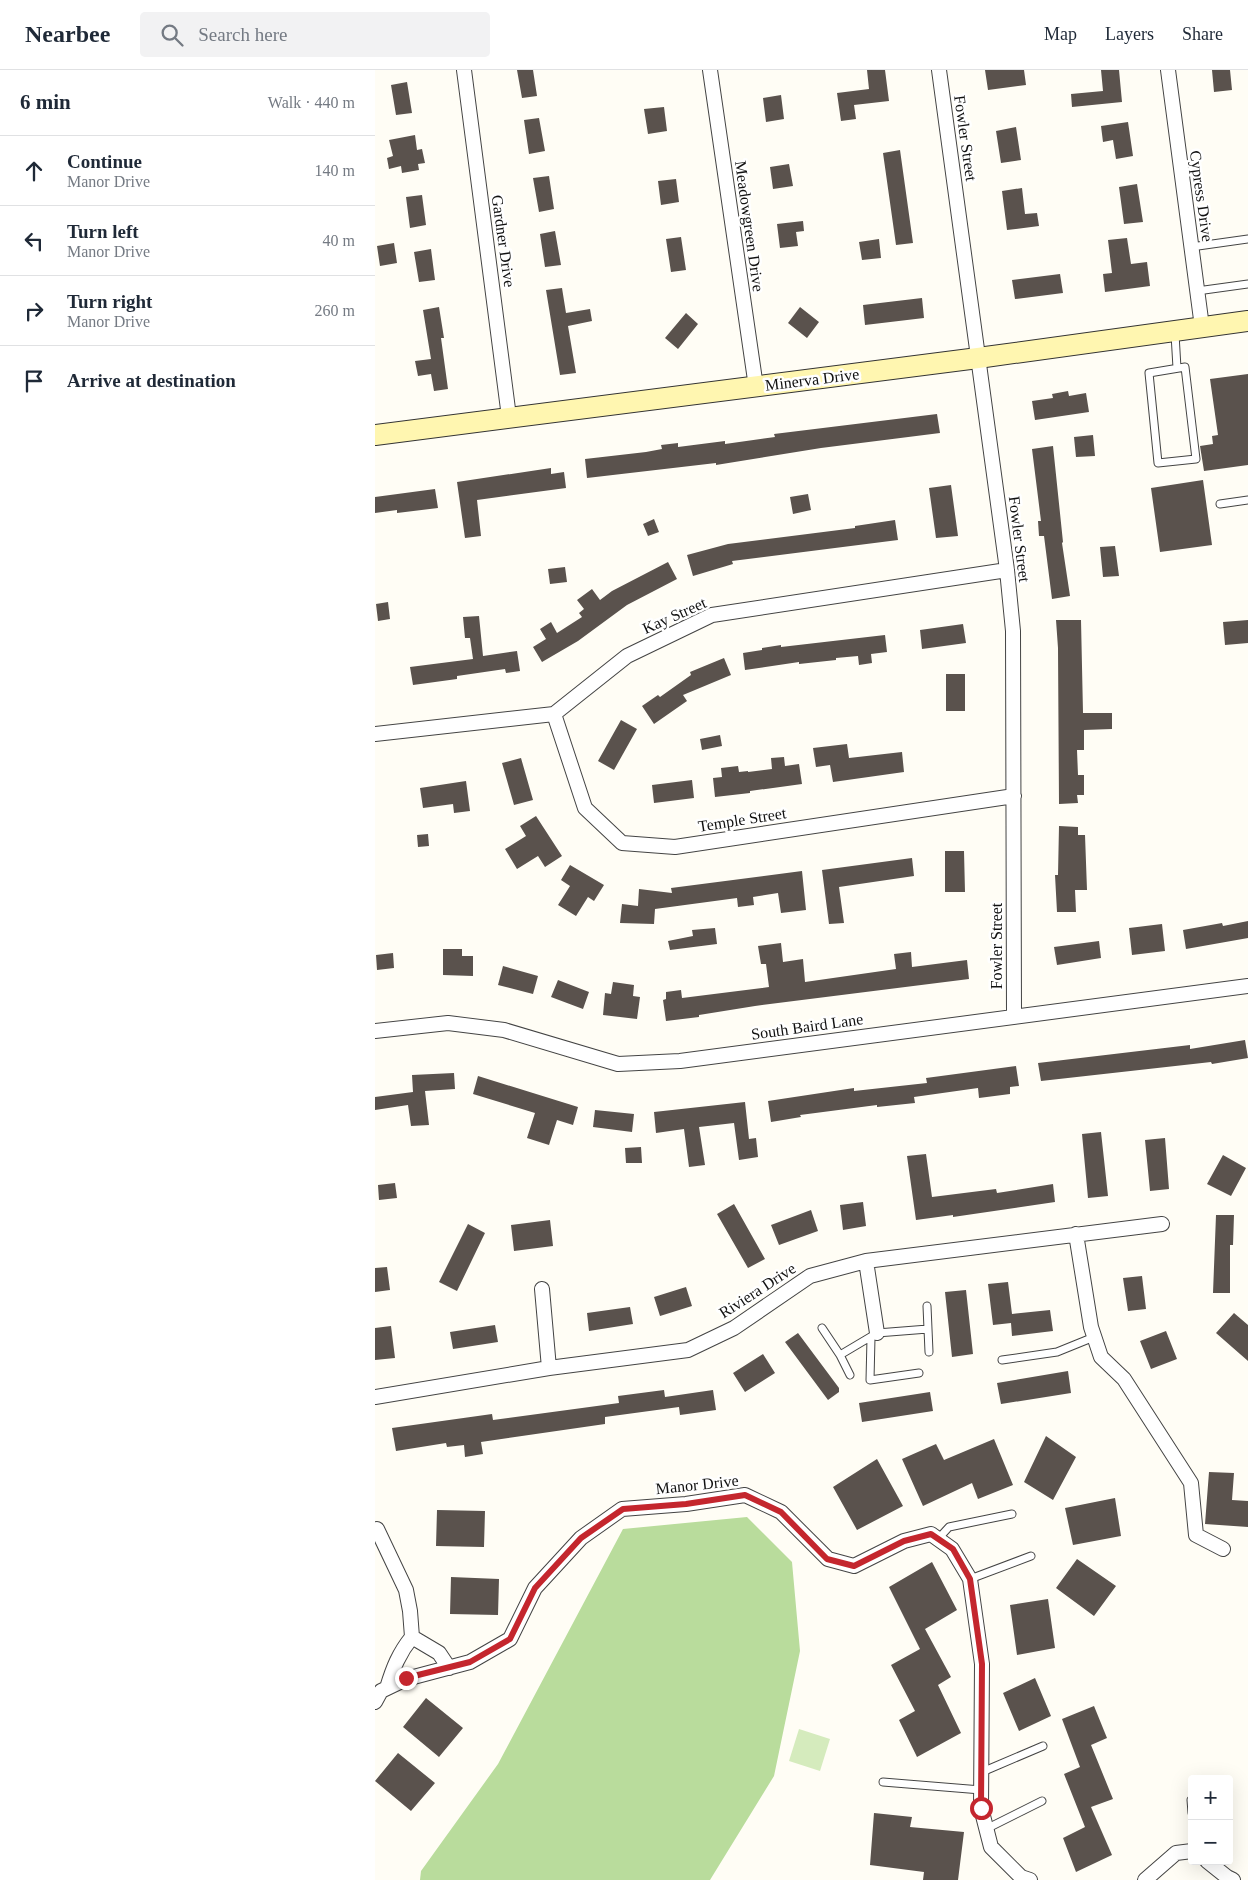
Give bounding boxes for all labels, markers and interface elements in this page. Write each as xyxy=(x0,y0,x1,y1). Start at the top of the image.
search box xyxy=(140,12,490,57)
text: Nearbee xyxy=(25,21,110,47)
icon: search xyxy=(158,21,186,49)
text: Search here xyxy=(198,24,287,45)
text: Map xyxy=(1044,24,1077,44)
text: Layers xyxy=(1105,24,1154,44)
text: Share xyxy=(1182,24,1223,44)
text: 6 min xyxy=(20,90,71,114)
text: Walk · 440 m xyxy=(268,94,355,111)
street label: Fowler Street xyxy=(951,94,980,183)
street label: Cypress Drive xyxy=(1186,149,1216,243)
text: Continue xyxy=(67,151,142,172)
icon: ahead xyxy=(20,157,48,185)
street label: Meadowgreen Drive xyxy=(731,160,767,293)
text: 140 m xyxy=(315,162,355,179)
text: Manor Drive xyxy=(67,173,150,190)
street label: Gardner Drive xyxy=(489,194,518,288)
text: Turn left xyxy=(67,221,139,242)
icon: left xyxy=(20,227,48,255)
text: 40 m xyxy=(323,232,355,249)
text: Manor Drive xyxy=(67,243,150,260)
text: Turn right xyxy=(67,291,152,312)
icon: right xyxy=(20,297,48,325)
text: 260 m xyxy=(315,302,355,319)
text: Manor Drive xyxy=(67,313,150,330)
street label: Minerva Drive xyxy=(764,365,860,394)
icon: arrive xyxy=(20,367,48,395)
text: Arrive at destination xyxy=(67,370,236,391)
street label: Fowler Street xyxy=(1006,495,1033,584)
street label: Kay Street xyxy=(640,594,710,638)
street label: Temple Street xyxy=(697,804,788,836)
street label: Fowler Street xyxy=(988,902,1005,989)
street label: South Baird Lane xyxy=(750,1010,864,1043)
street label: Riviera Drive xyxy=(716,1259,799,1321)
street label: Manor Drive xyxy=(655,1472,739,1497)
route end xyxy=(395,1667,418,1690)
map controls xyxy=(1188,1775,1233,1865)
button: + xyxy=(1188,1775,1233,1820)
route start xyxy=(970,1797,993,1820)
button: − xyxy=(1188,1820,1233,1865)

